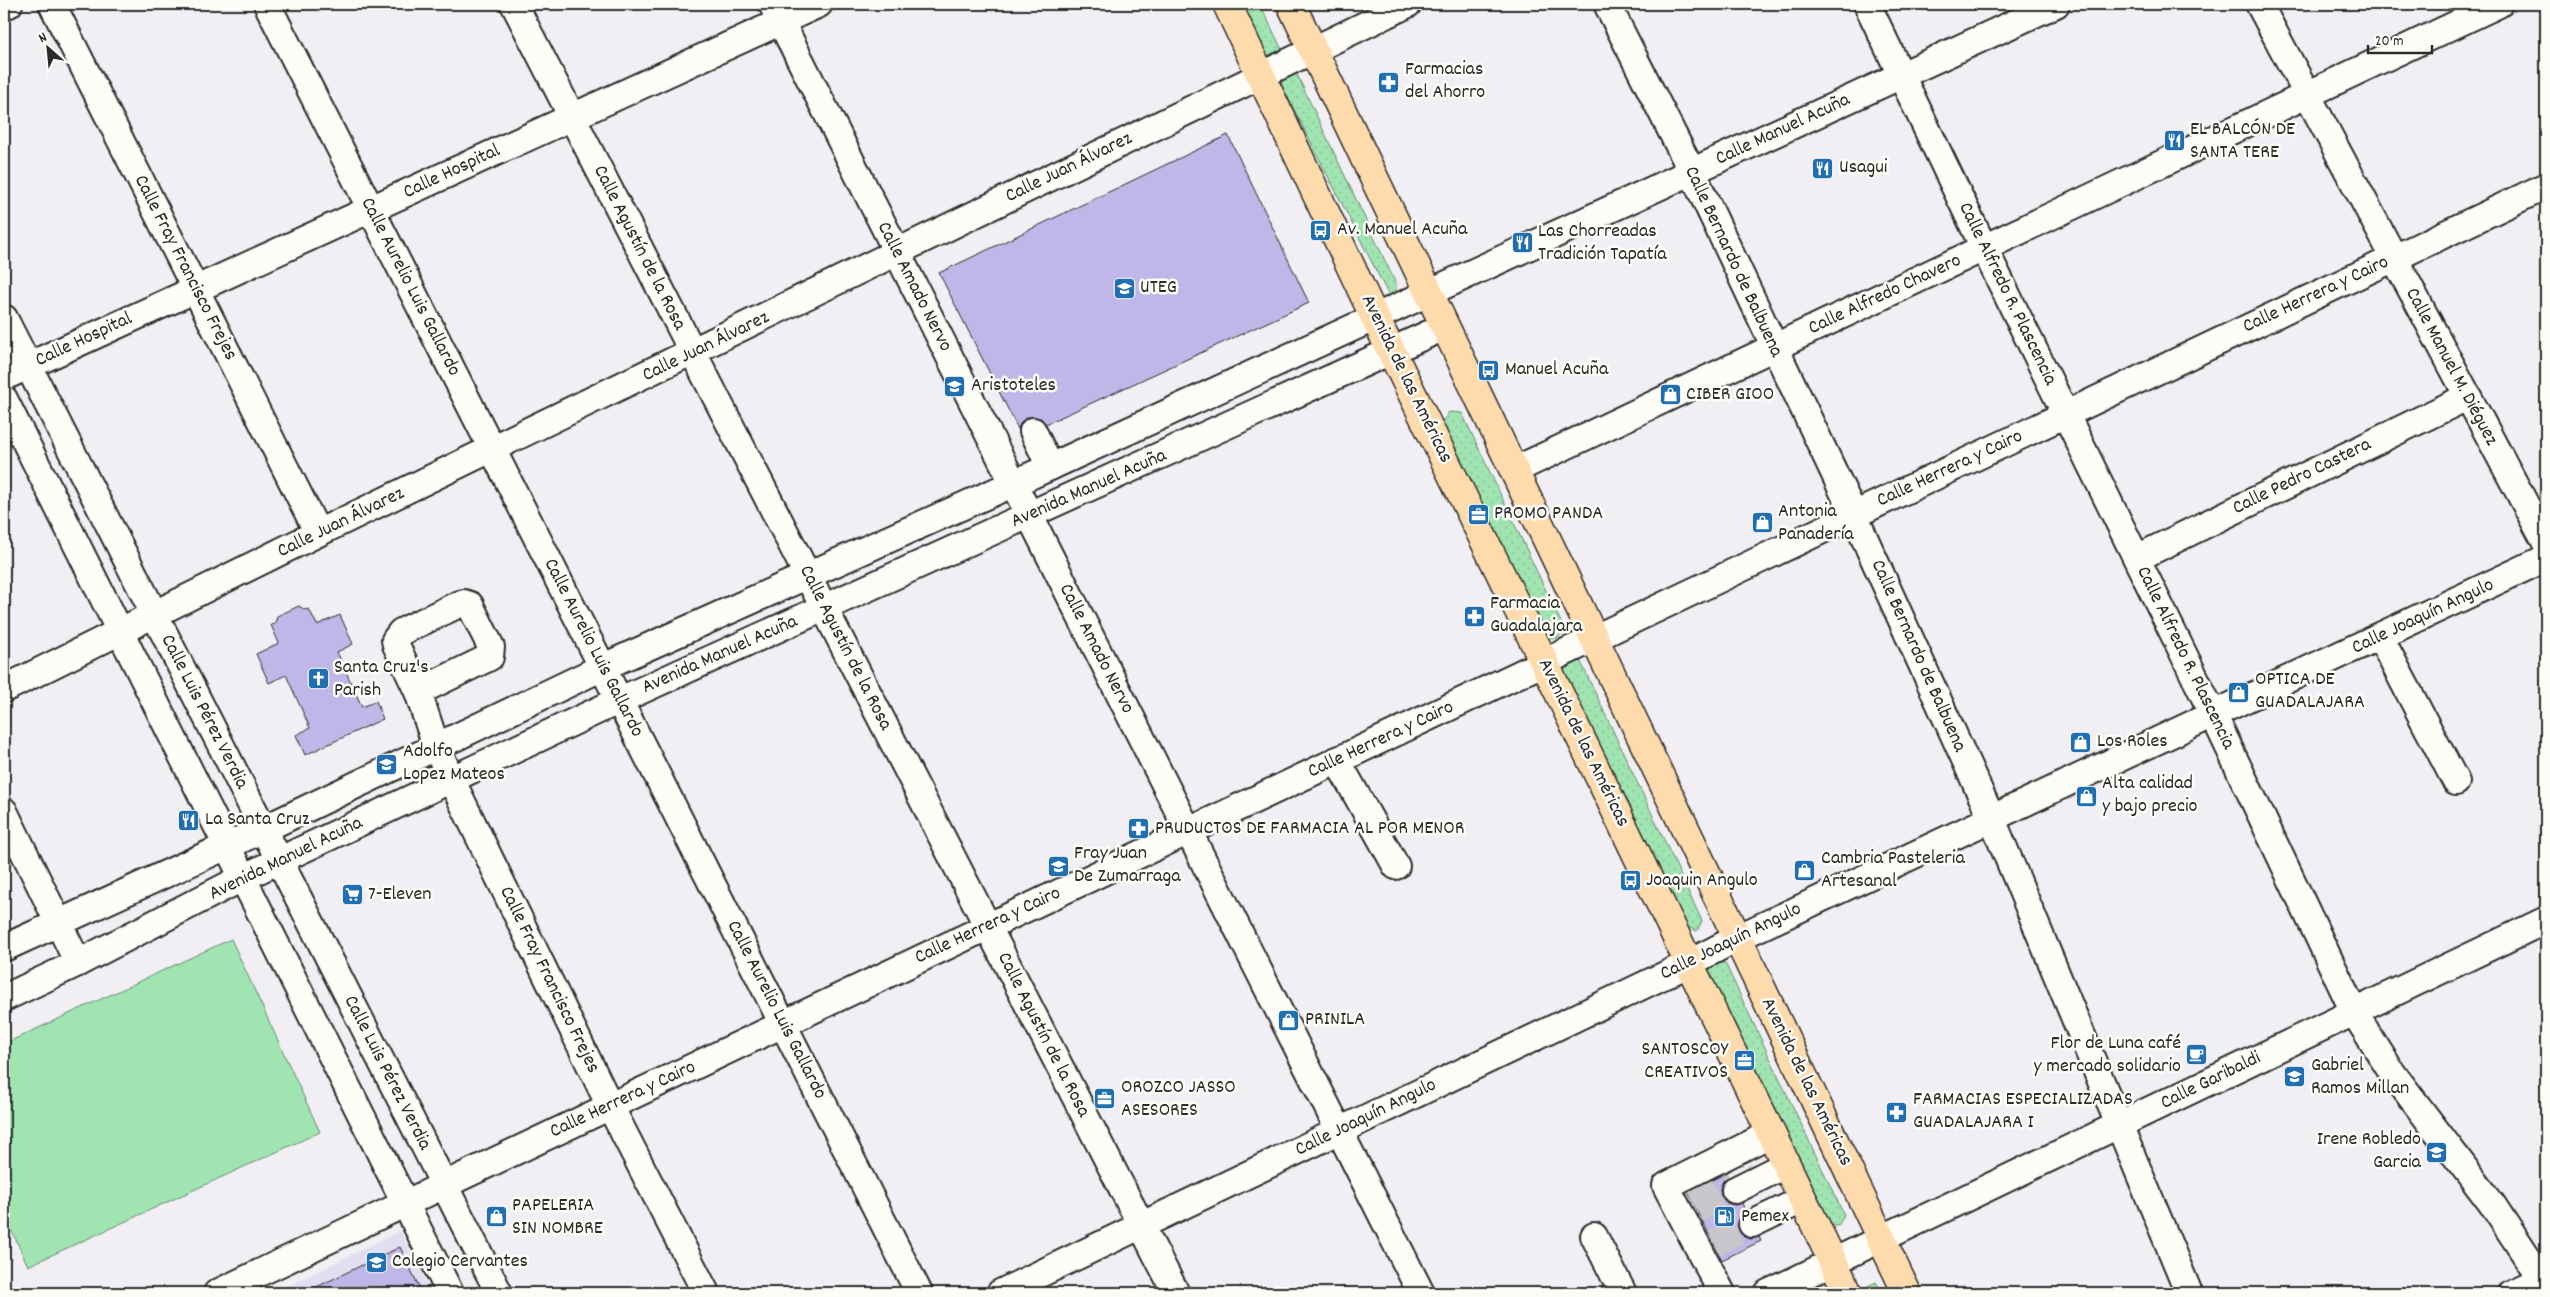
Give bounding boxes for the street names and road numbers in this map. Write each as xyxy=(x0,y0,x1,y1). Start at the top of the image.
street label: Calle Manuel Acuña xyxy=(1711,86,1855,173)
street label: Calle Juan Álvarez xyxy=(1001,125,1137,211)
street label: Calle Hospital xyxy=(399,137,505,207)
street label: Calle Agustín de la Rosa xyxy=(585,161,693,336)
street label: Calle Bernardo de Balbuena xyxy=(1676,162,1790,363)
street label: Calle Fray Francisco Frejes xyxy=(126,170,244,366)
street label: Calle Aurelio Luis Gallardo xyxy=(353,193,467,381)
street label: Calle Alfredo R. Plascencia xyxy=(1950,198,2064,391)
street label: Calle Amado Nervo xyxy=(869,217,959,357)
street label: Calle Alfredo Chavero xyxy=(1804,247,1966,343)
street label: Calle Herrera y Cairo xyxy=(2238,249,2394,341)
street label: Calle Manuel M. Diéguez xyxy=(2397,283,2505,451)
street label: Avenida de las Américas xyxy=(1353,290,1459,468)
street label: Calle Juan Álvarez xyxy=(638,304,774,390)
street label: Calle Hospital xyxy=(31,305,137,375)
street label: Calle Herrera y Cairo xyxy=(1872,423,2028,515)
street label: Calle Pedro Castera xyxy=(2228,431,2377,523)
street label: Avenida Manuel Acuña xyxy=(1007,442,1172,536)
street label: Calle Juan Álvarez xyxy=(273,480,409,566)
street label: Calle Aurelio Luis Gallardo xyxy=(536,554,650,742)
street label: Calle Bernardo de Balbuena xyxy=(1863,555,1973,757)
street label: Calle Agustín de la Rosa xyxy=(791,561,899,736)
street label: Calle Alfredo R. Plascencia xyxy=(2128,562,2242,755)
street label: Calle Joaquín Angulo xyxy=(2347,572,2499,662)
street label: Calle Amado Nervo xyxy=(1051,579,1141,719)
street label: Avenida Manuel Acuña xyxy=(638,608,803,702)
street label: Calle Luis Pérez Verdia xyxy=(153,630,255,795)
street label: Avenida de las Américas xyxy=(1530,654,1636,832)
street label: Calle Herrera y Cairo xyxy=(1303,694,1459,786)
street label: Avenida Manuel Acuña xyxy=(205,809,368,908)
street label: Calle Herrera y Cairo xyxy=(910,880,1066,972)
street label: Calle Fray Francisco Frejes xyxy=(492,882,606,1078)
street label: Calle Joaquín Angulo xyxy=(1656,896,1806,988)
street label: Calle Aurelio Luis Gallardo xyxy=(719,916,833,1104)
street label: Calle Agustín de la Rosa xyxy=(989,948,1097,1123)
street label: Calle Luis Pérez Verdia xyxy=(336,991,438,1156)
street label: Avenida de las Américas xyxy=(1753,993,1859,1171)
street label: Calle Garibaldi xyxy=(2156,1044,2266,1117)
street label: Calle Herrera y Cairo xyxy=(545,1054,701,1146)
street label: Calle Joaquín Angulo xyxy=(1291,1072,1441,1164)

